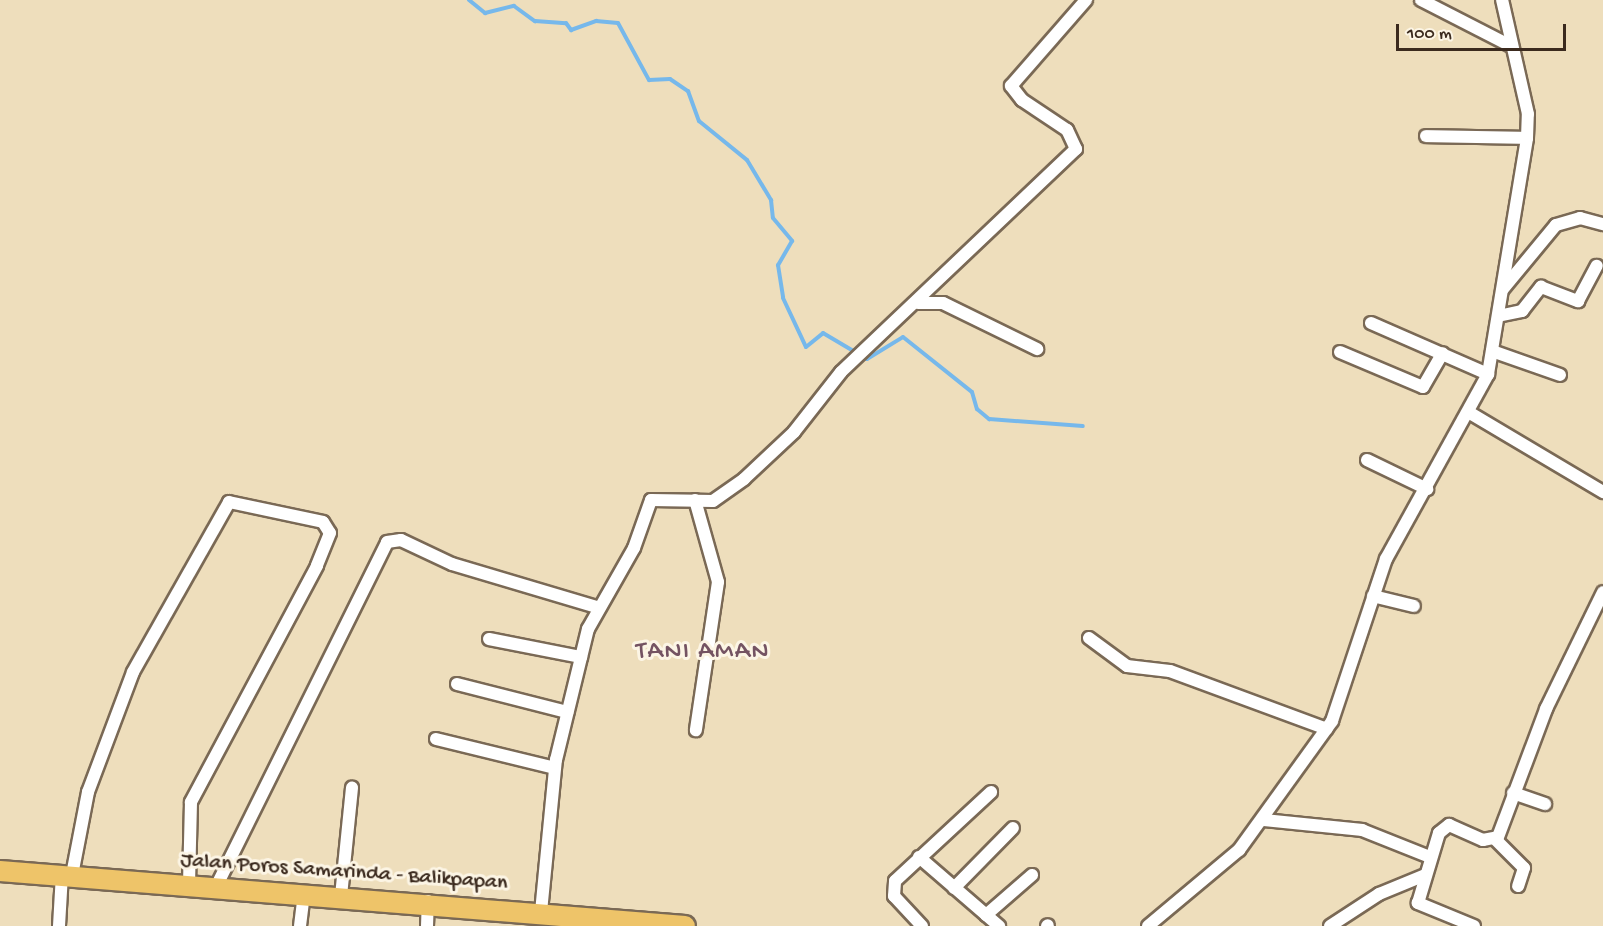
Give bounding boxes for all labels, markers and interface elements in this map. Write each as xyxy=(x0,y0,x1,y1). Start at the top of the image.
scale bar xyxy=(1399,12,1568,50)
text: 100 m xyxy=(1407,24,1452,45)
district label: TANI AMAN xyxy=(636,637,770,669)
street label: Jalan Poros Samarinda - Balikpapan xyxy=(180,848,508,898)

